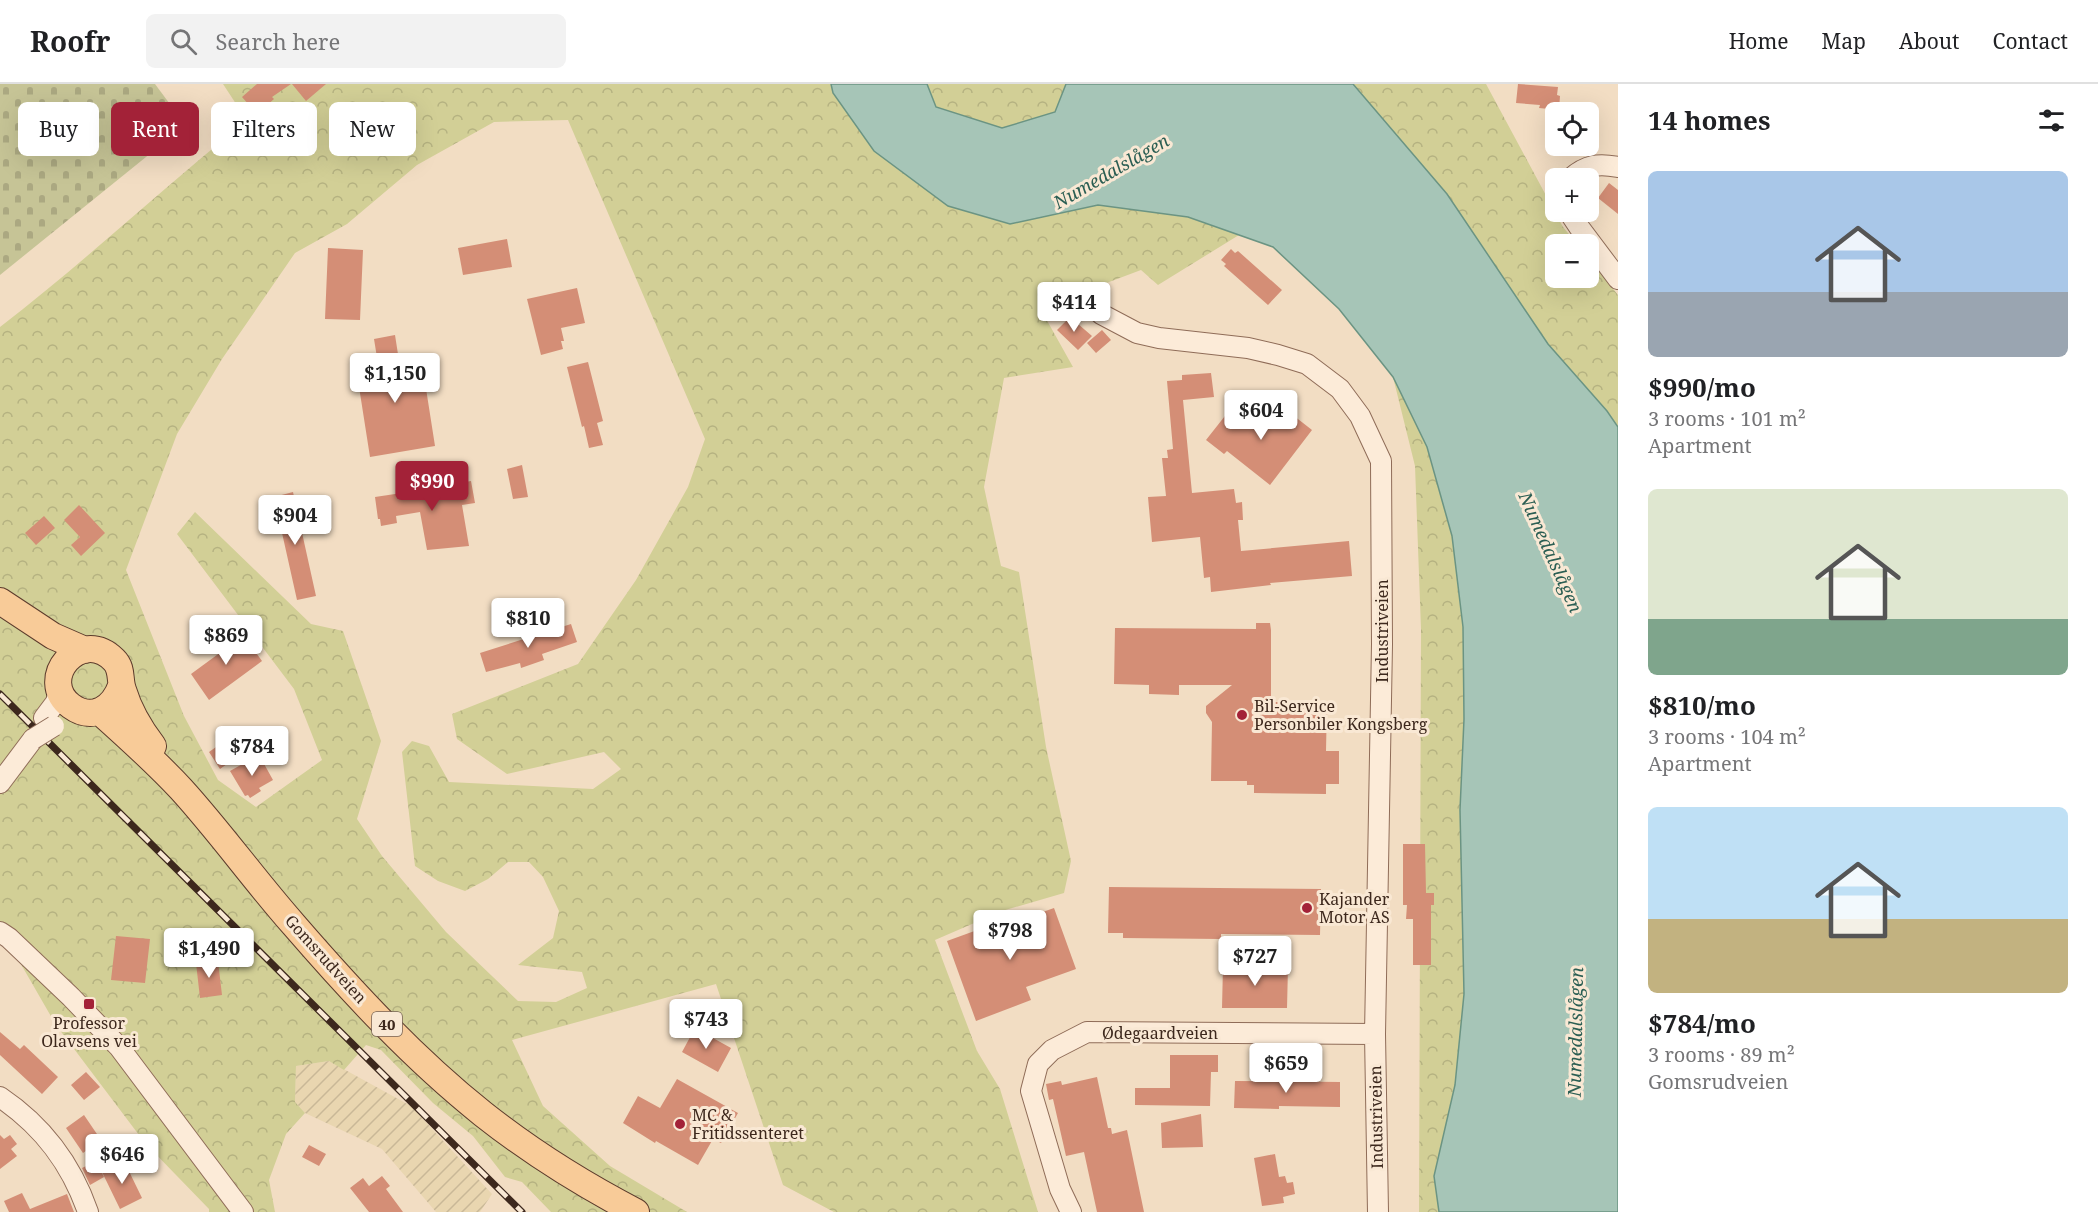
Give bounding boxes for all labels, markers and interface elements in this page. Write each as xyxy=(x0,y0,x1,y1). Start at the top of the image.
search box xyxy=(146,14,566,68)
text: Roofr xyxy=(30,22,110,60)
icon: search xyxy=(167,25,200,58)
text: Search here xyxy=(215,26,340,56)
text: Home xyxy=(1729,27,1789,55)
text: Map xyxy=(1822,27,1866,55)
text: About xyxy=(1899,27,1960,55)
text: Contact xyxy=(1993,27,2068,55)
chip: Buy xyxy=(18,102,99,156)
chip: Rent xyxy=(111,102,199,156)
chip: Filters xyxy=(211,102,317,156)
chip: New xyxy=(329,102,416,156)
map controls xyxy=(1545,102,1599,288)
button: locate xyxy=(1545,102,1599,156)
text: 14 homes xyxy=(1648,102,1770,138)
icon: filters xyxy=(2035,104,2068,137)
water label: Numedalslågen xyxy=(1048,128,1173,214)
button: + xyxy=(1545,168,1599,222)
icon: home xyxy=(1804,210,1912,318)
button: − xyxy=(1545,234,1599,288)
pin: $414 xyxy=(1038,282,1110,333)
text: $414 xyxy=(1051,288,1097,315)
pin: $1,150 xyxy=(346,353,444,404)
text: $1,150 xyxy=(364,359,426,386)
text: $990/mo xyxy=(1648,369,1756,405)
pin: $604 xyxy=(1225,390,1297,441)
text: $604 xyxy=(1238,396,1284,423)
text: 3 rooms · 101 m² xyxy=(1648,405,1806,432)
text: Apartment xyxy=(1648,432,1752,459)
pin: $990 xyxy=(396,461,468,512)
text: $990 xyxy=(409,467,455,494)
water label: Numedalslågen xyxy=(1513,487,1588,616)
pin: $904 xyxy=(259,495,331,546)
text: $904 xyxy=(272,501,318,528)
icon: home xyxy=(1804,528,1912,636)
street label: Industriveien xyxy=(1371,579,1393,683)
pin: $810 xyxy=(492,598,564,649)
text: $810 xyxy=(505,604,551,631)
pin: $869 xyxy=(190,615,262,666)
text: $869 xyxy=(203,621,249,648)
text: $810/mo xyxy=(1648,687,1756,723)
place label: Bil-Service Personbiler Kongsberg xyxy=(1254,695,1428,735)
marker: Bil-Service Personbiler Kongsberg xyxy=(1235,708,1249,722)
text: 3 rooms · 104 m² xyxy=(1648,723,1806,750)
pin: $784 xyxy=(216,726,288,777)
text: $784 xyxy=(229,732,275,759)
text: Apartment xyxy=(1648,750,1752,777)
icon: home xyxy=(1804,846,1912,954)
place label: Kajander Motor AS xyxy=(1319,888,1390,928)
marker: Kajander Motor AS xyxy=(1300,901,1314,915)
street label: Gomsrudveien xyxy=(280,910,372,1008)
pin: $798 xyxy=(974,910,1046,961)
text: $798 xyxy=(987,916,1033,943)
pin: $1,490 xyxy=(160,928,258,979)
text: $1,490 xyxy=(178,934,240,961)
pin: $727 xyxy=(1219,936,1291,987)
text: $727 xyxy=(1232,942,1278,969)
water label: Numedalslågen xyxy=(1562,967,1588,1098)
marker: Professor Olavsens vei xyxy=(82,997,96,1011)
pin: $743 xyxy=(670,999,742,1050)
text: $743 xyxy=(683,1005,729,1032)
text: $784/mo xyxy=(1648,1005,1756,1041)
place label: Professor Olavsens vei xyxy=(41,1012,137,1052)
road number: 40 xyxy=(372,1012,402,1036)
street label: Ødegaardveien xyxy=(1102,1022,1218,1044)
text: 3 rooms · 89 m² xyxy=(1648,1041,1795,1068)
pin: $659 xyxy=(1250,1043,1322,1094)
text: $659 xyxy=(1263,1049,1309,1076)
street label: Industriveien xyxy=(1364,1065,1388,1169)
text: Gomsrudveien xyxy=(1648,1068,1788,1095)
place label: MC & Fritidssenteret xyxy=(692,1104,804,1144)
marker: MC & Fritidssenteret xyxy=(673,1117,687,1131)
pin: $646 xyxy=(86,1134,158,1185)
text: $646 xyxy=(99,1140,145,1167)

